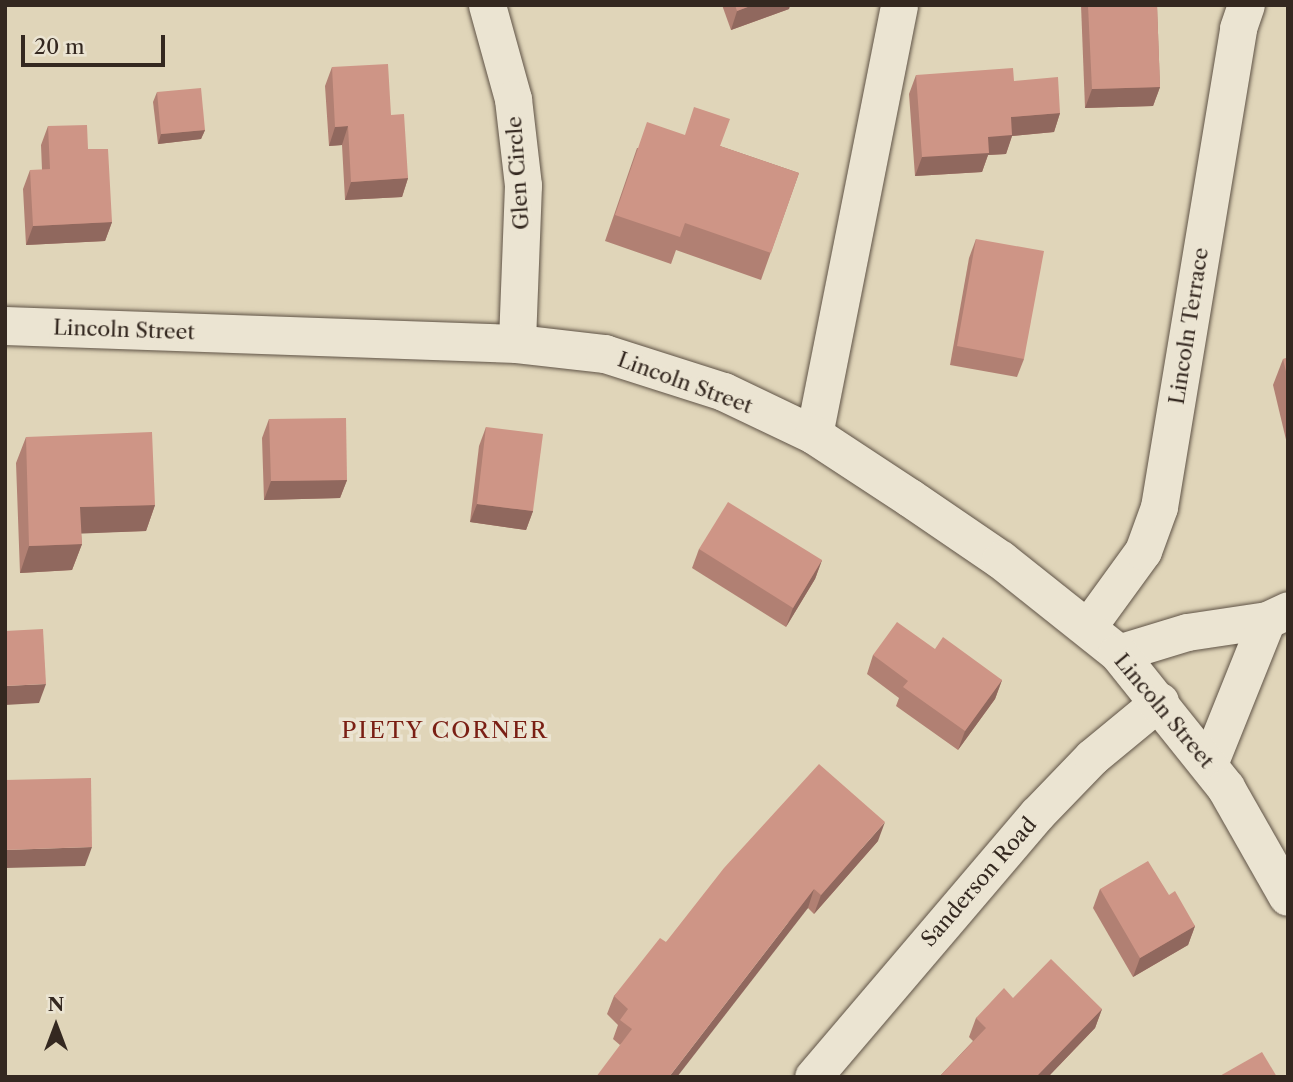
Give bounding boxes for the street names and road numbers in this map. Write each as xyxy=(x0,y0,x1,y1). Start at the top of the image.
street label: Glen Circle xyxy=(501,115,535,231)
street label: Lincoln Terrace xyxy=(1164,245,1214,407)
street label: Lincoln Street xyxy=(53,315,195,345)
street label: Lincoln Street xyxy=(614,347,756,419)
street label: Lincoln Street xyxy=(1109,649,1219,773)
street label: Sanderson Road xyxy=(916,812,1042,952)

